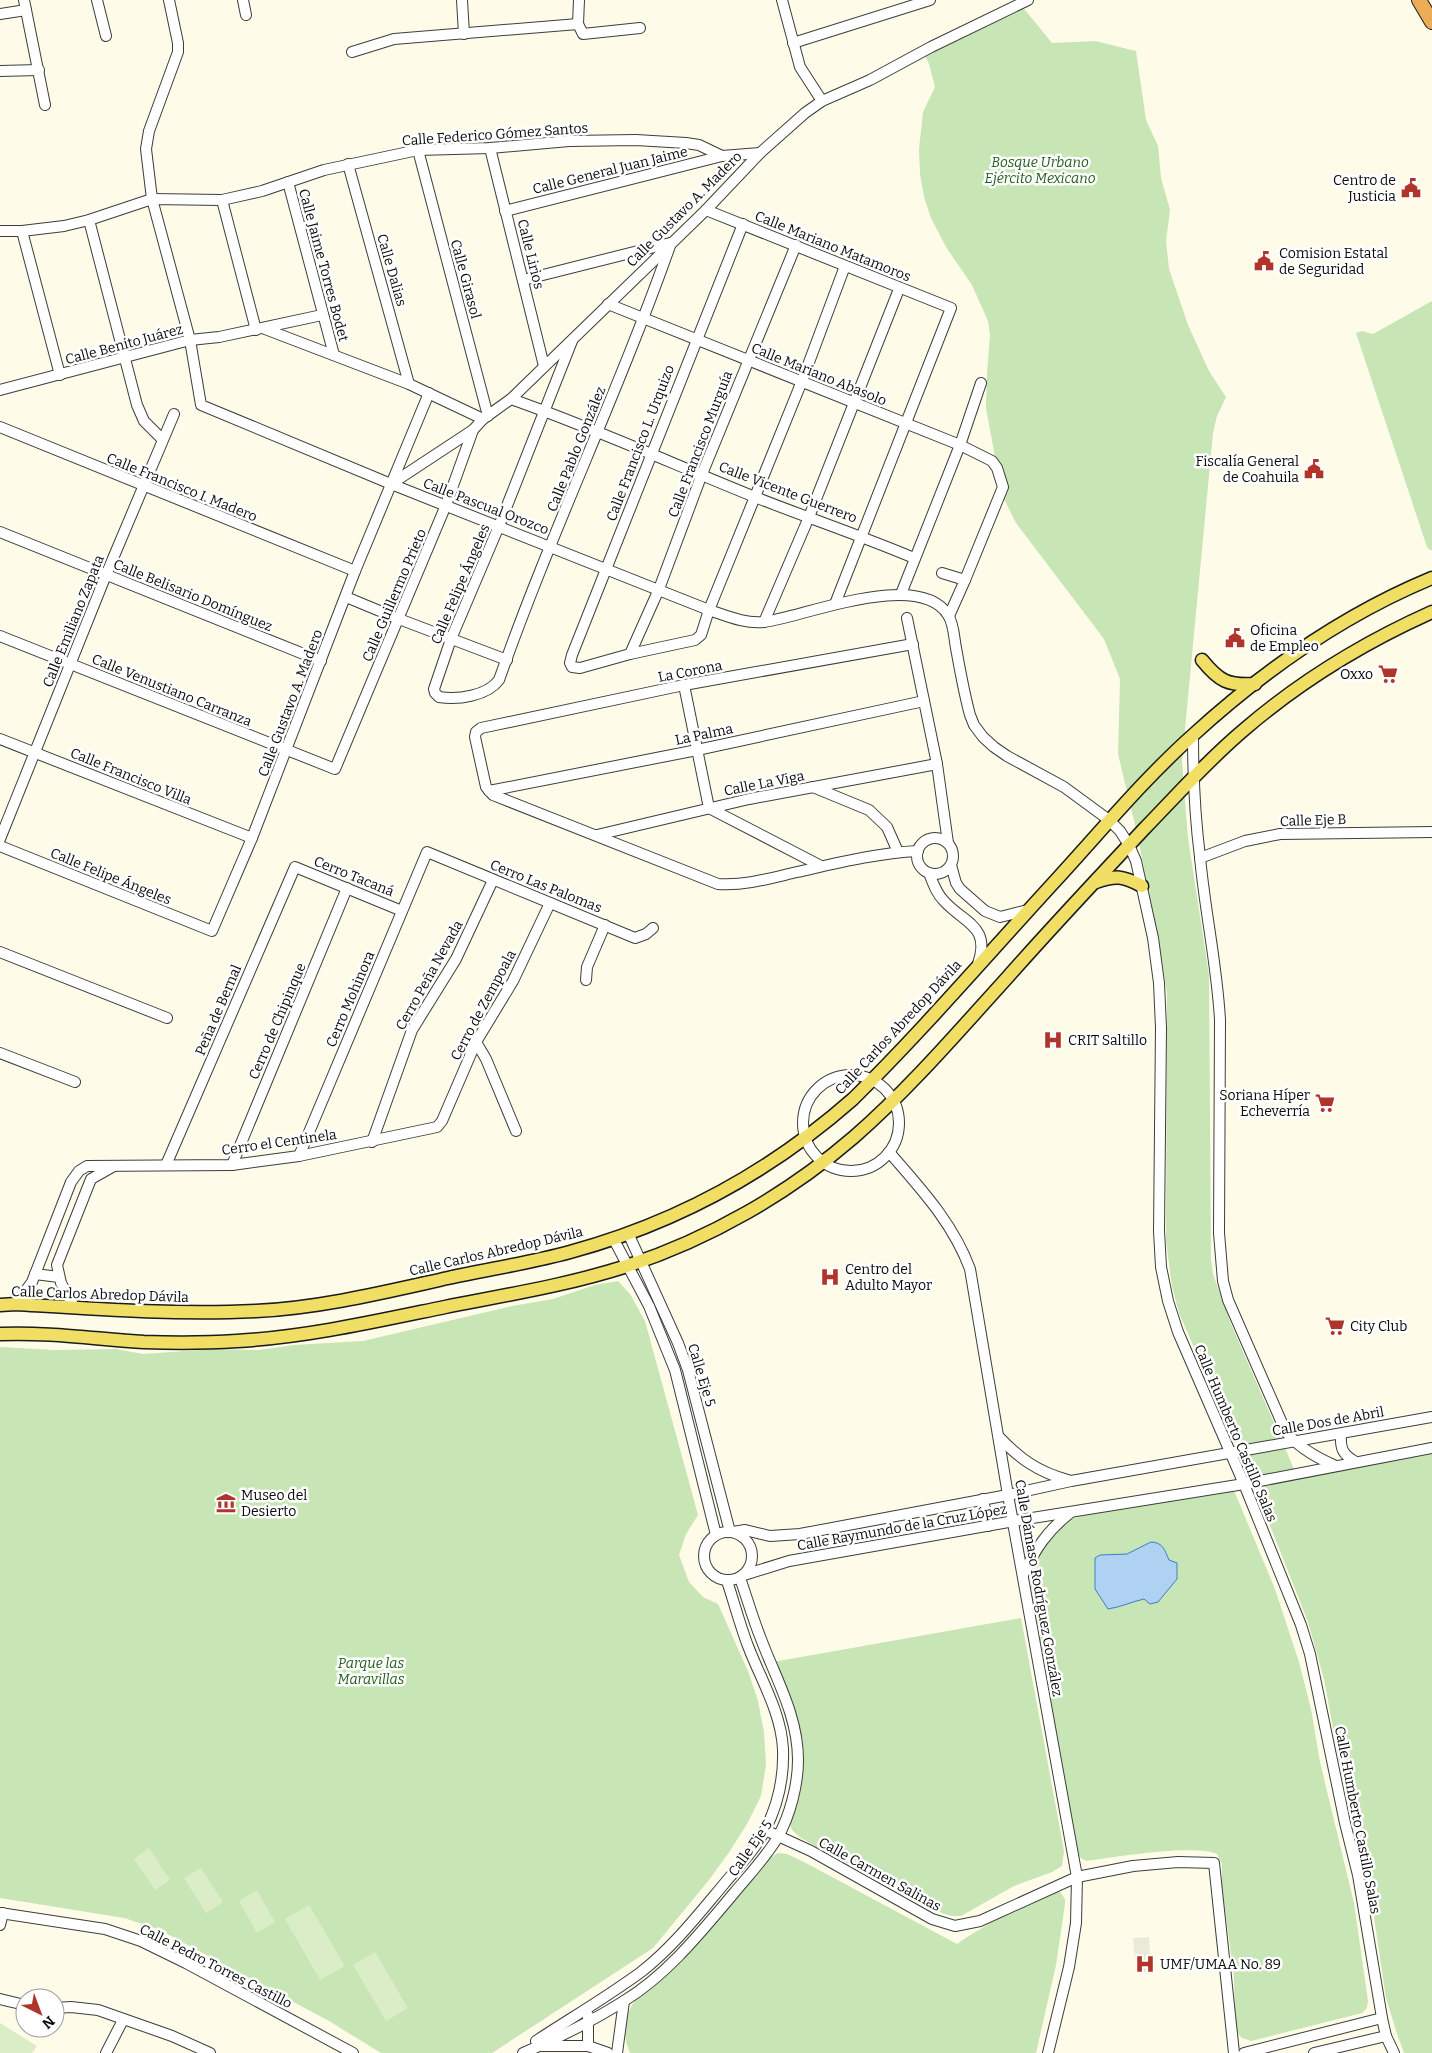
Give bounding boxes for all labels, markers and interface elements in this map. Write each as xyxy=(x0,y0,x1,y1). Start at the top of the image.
street label: Calle Federico Gómez Santos xyxy=(401,120,589,149)
street label: Calle General Juan Jaime xyxy=(531,143,689,198)
street label: Calle Gustavo A. Madero xyxy=(623,148,746,271)
park label: Bosque Urbano Ejército Mexicano xyxy=(985,154,1096,187)
place label: Centro de Justicia xyxy=(1333,172,1396,205)
public building icon: Centro de Justicia xyxy=(1400,177,1422,199)
street label: Calle Jaime Torres Bodet xyxy=(295,187,352,343)
street label: Calle Mariano Matamoros xyxy=(752,207,913,286)
street label: Calle Lirios xyxy=(514,217,547,291)
street label: Calle Dalias xyxy=(373,232,410,308)
street label: Calle Girasol xyxy=(447,238,484,321)
place label: Comision Estatal de Seguridad xyxy=(1279,245,1388,278)
public building icon: Comision Estatal de Seguridad xyxy=(1253,250,1275,272)
street label: Calle Benito Juárez xyxy=(63,321,185,368)
street label: Calle Mariano Abasolo xyxy=(749,340,889,409)
street label: Calle Francisco L. Urquizo xyxy=(603,363,678,524)
street label: Calle Francisco Murguía xyxy=(665,368,736,520)
street label: Calle Pablo González xyxy=(544,384,609,514)
street label: Calle Francisco I. Madero xyxy=(104,449,260,525)
place label: Fiscalía General de Coahuila xyxy=(1196,453,1299,486)
street label: Calle Vicente Guerrero xyxy=(716,458,859,527)
public building icon: Fiscalía General de Coahuila xyxy=(1303,458,1325,480)
street label: Calle Pascual Orozco xyxy=(421,475,551,538)
street label: Calle Felipe Ángeles xyxy=(427,521,493,647)
street label: Calle Guillermo Prieto xyxy=(359,526,430,664)
street label: Calle Emiliano Zapata xyxy=(39,552,108,690)
street label: Calle Belisario Domínguez xyxy=(111,556,275,635)
place label: Oficina de Empleo xyxy=(1250,622,1319,655)
street label: Calle Gustavo A. Madero xyxy=(255,627,326,779)
public building icon: Oficina de Empleo xyxy=(1224,627,1246,649)
street label: Calle Venustiano Carranza xyxy=(89,651,255,730)
street label: La Corona xyxy=(656,657,724,686)
supermarket icon: Oxxo xyxy=(1377,663,1399,685)
place label: Oxxo xyxy=(1340,666,1373,683)
street label: La Palma xyxy=(674,720,735,749)
street label: Calle Francisco Villa xyxy=(68,744,194,809)
street label: Calle La Viga xyxy=(722,767,806,800)
street label: Calle Eje B xyxy=(1279,811,1347,830)
street label: Calle Felipe Ángeles xyxy=(48,843,174,909)
street label: Cerro Tacaná xyxy=(311,853,397,900)
street label: Cerro Las Palomas xyxy=(487,856,604,917)
street label: Cerro Peña Nevada xyxy=(392,917,467,1033)
street label: Cerro de Zempoala xyxy=(447,947,520,1063)
street label: Cerro Mohinora xyxy=(323,948,378,1050)
street label: Calle Carlos Abredop Dávila xyxy=(832,956,965,1098)
street label: Cerro de Chipinque xyxy=(245,960,310,1082)
street label: Peña de Bernal xyxy=(192,962,245,1058)
hospital icon: CRIT Saltillo xyxy=(1042,1029,1064,1051)
place label: CRIT Saltillo xyxy=(1068,1032,1147,1049)
place label: Soriana Híper Echeverría xyxy=(1219,1087,1310,1120)
supermarket icon: Soriana Híper Echeverría xyxy=(1314,1092,1336,1114)
street label: Cerro el Centinela xyxy=(220,1126,338,1159)
street label: Calle Carlos Abredop Dávila xyxy=(408,1223,585,1280)
place label: Centro del Adulto Mayor xyxy=(845,1261,932,1294)
hospital icon: Centro del Adulto Mayor xyxy=(819,1266,841,1288)
street label: Calle Carlos Abredop Dávila xyxy=(11,1283,189,1306)
supermarket icon: City Club xyxy=(1324,1315,1346,1337)
place label: City Club xyxy=(1350,1318,1407,1335)
street label: Calle Eje 5 xyxy=(684,1342,719,1409)
street label: Calle Humberto Castillo Salas xyxy=(1190,1342,1281,1524)
street label: Calle Dos de Abril xyxy=(1271,1403,1385,1440)
street label: Calle Dámaso Rodríguez González xyxy=(1011,1478,1066,1698)
place label: Museo del Desierto xyxy=(241,1487,307,1520)
museum icon: Museo del Desierto xyxy=(215,1492,237,1514)
street label: Calle Raymundo de la Cruz López xyxy=(796,1501,1009,1554)
park label: Parque las Maravillas xyxy=(338,1655,405,1688)
street label: Calle Humberto Castillo Salas xyxy=(1331,1725,1384,1915)
street label: Calle Eje 5 xyxy=(725,1817,776,1880)
street label: Calle Carmen Salinas xyxy=(816,1834,944,1915)
street label: Calle Pedro Torres Castillo xyxy=(137,1921,295,2012)
hospital icon: UMF/UMAA No. 89 xyxy=(1134,1953,1156,1975)
place label: UMF/UMAA No. 89 xyxy=(1160,1956,1281,1973)
north arrow xyxy=(15,1988,65,2038)
text: N xyxy=(39,2012,58,2032)

